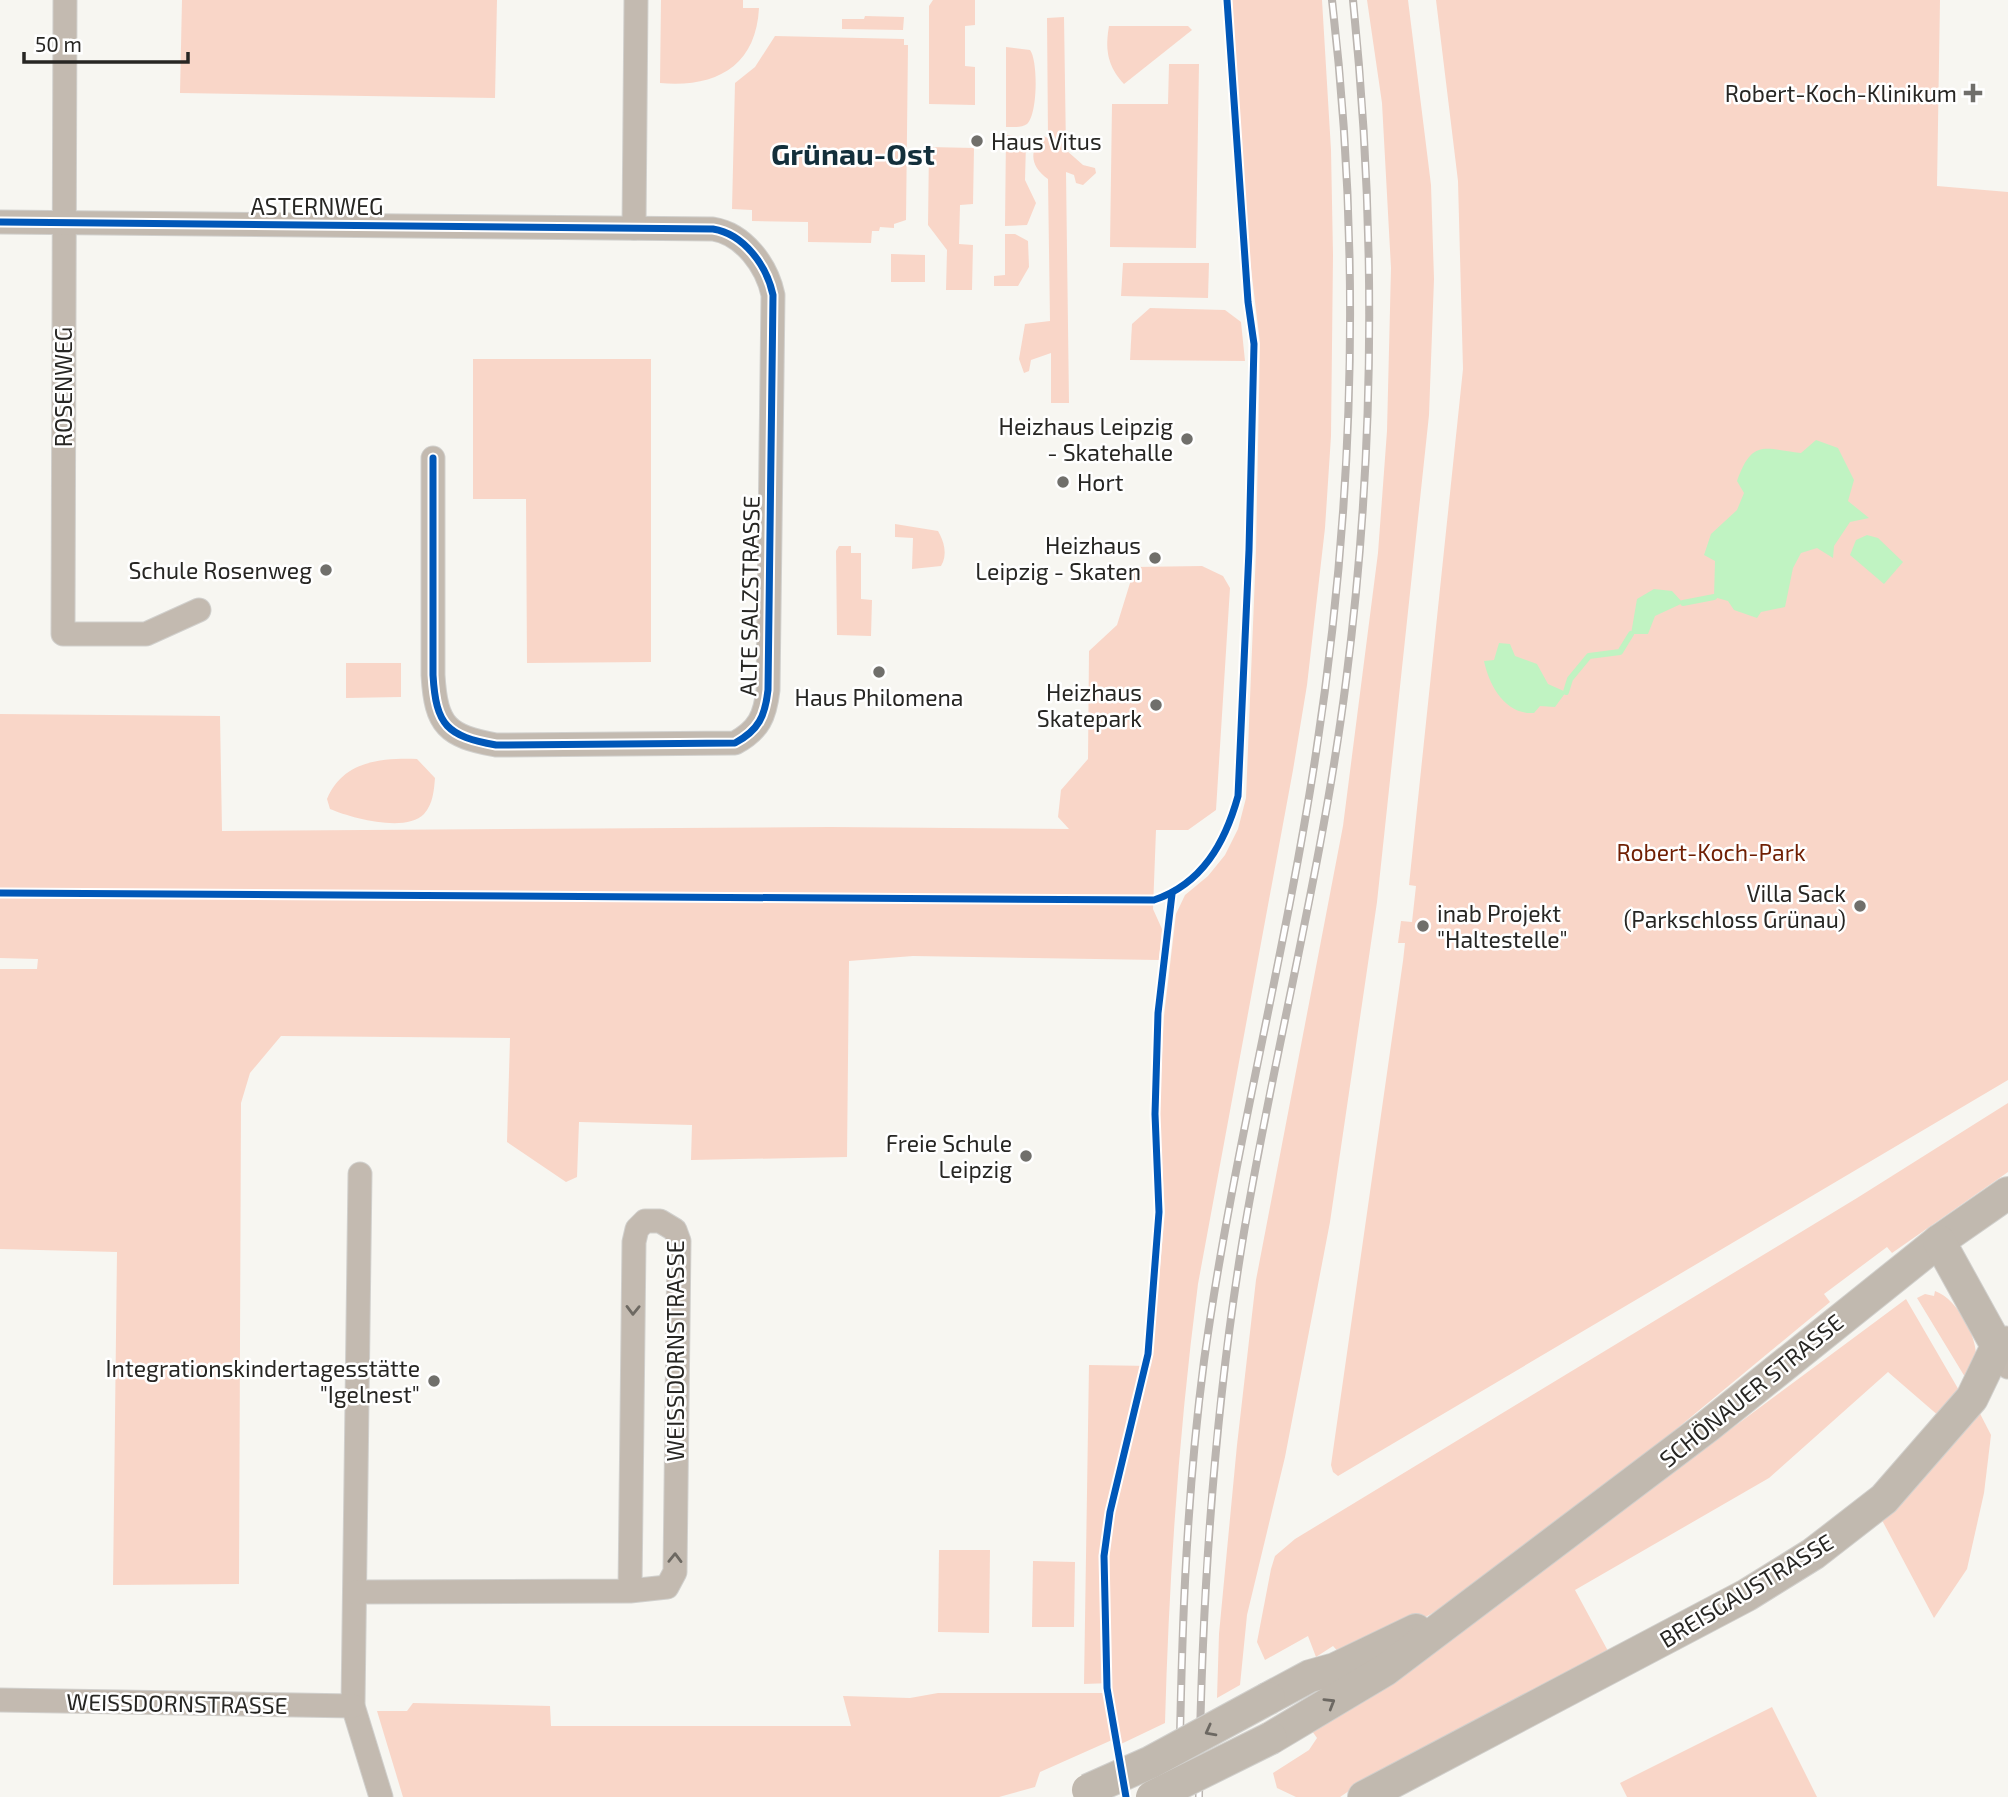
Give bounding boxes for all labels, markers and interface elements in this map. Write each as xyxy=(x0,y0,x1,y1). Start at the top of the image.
scale bar xyxy=(24,21,189,65)
text: 50 m xyxy=(35,31,82,56)
place label: Robert-Koch-Klinikum xyxy=(1725,79,1957,107)
marker: Robert-Koch-Klinikum xyxy=(1963,83,1983,103)
place label: Haus Vitus xyxy=(991,127,1102,155)
marker: Haus Vitus xyxy=(969,133,985,149)
district label: Grünau-Ost xyxy=(771,135,935,171)
street label: ASTERNWEG xyxy=(251,192,383,220)
street label: ROSENWEG xyxy=(49,327,77,447)
place label: Heizhaus Leipzig - Skatehalle xyxy=(999,412,1173,466)
marker: Heizhaus Leipzig - Skatehalle xyxy=(1179,431,1195,447)
place label: Hort xyxy=(1077,468,1124,496)
marker: Hort xyxy=(1055,474,1071,490)
street label: ALTE SALZSTRASSE xyxy=(733,495,765,697)
place label: Heizhaus Leipzig - Skaten xyxy=(975,531,1141,585)
marker: Heizhaus Leipzig - Skaten xyxy=(1147,550,1163,566)
place label: Schule Rosenweg xyxy=(128,556,312,584)
marker: Schule Rosenweg xyxy=(318,562,334,578)
marker: Haus Philomena xyxy=(871,664,887,680)
place label: Heizhaus Skatepark xyxy=(1037,678,1142,732)
place label: Haus Philomena xyxy=(795,683,963,711)
marker: Heizhaus Skatepark xyxy=(1148,697,1164,713)
park label: Robert-Koch-Park xyxy=(1616,838,1806,866)
place label: Villa Sack (Parkschloss Grünau) xyxy=(1623,879,1846,933)
marker: Villa Sack (Parkschloss Grünau) xyxy=(1852,898,1868,914)
place label: inab Projekt "Haltestelle" xyxy=(1437,899,1568,953)
marker: inab Projekt "Haltestelle" xyxy=(1415,918,1431,934)
place label: Freie Schule Leipzig xyxy=(886,1129,1012,1183)
marker: Freie Schule Leipzig xyxy=(1018,1148,1034,1164)
street label: WEISSDORNSTRASSE xyxy=(661,1240,689,1462)
one-way arrow xyxy=(625,1305,641,1316)
street label: SCHÖNAUER STRASSE xyxy=(1654,1307,1848,1473)
place label: Integrationskindertagesstätte "Igelnest" xyxy=(106,1354,420,1408)
marker: Integrationskindertagesstätte "Igelnest" xyxy=(426,1373,442,1389)
street label: BREISGAUSTRASSE xyxy=(1654,1527,1838,1653)
one-way arrow xyxy=(668,1552,683,1563)
street label: WEISSDORNSTRASSE xyxy=(66,1687,288,1719)
one-way arrow xyxy=(1322,1698,1335,1711)
one-way arrow xyxy=(1205,1723,1217,1737)

